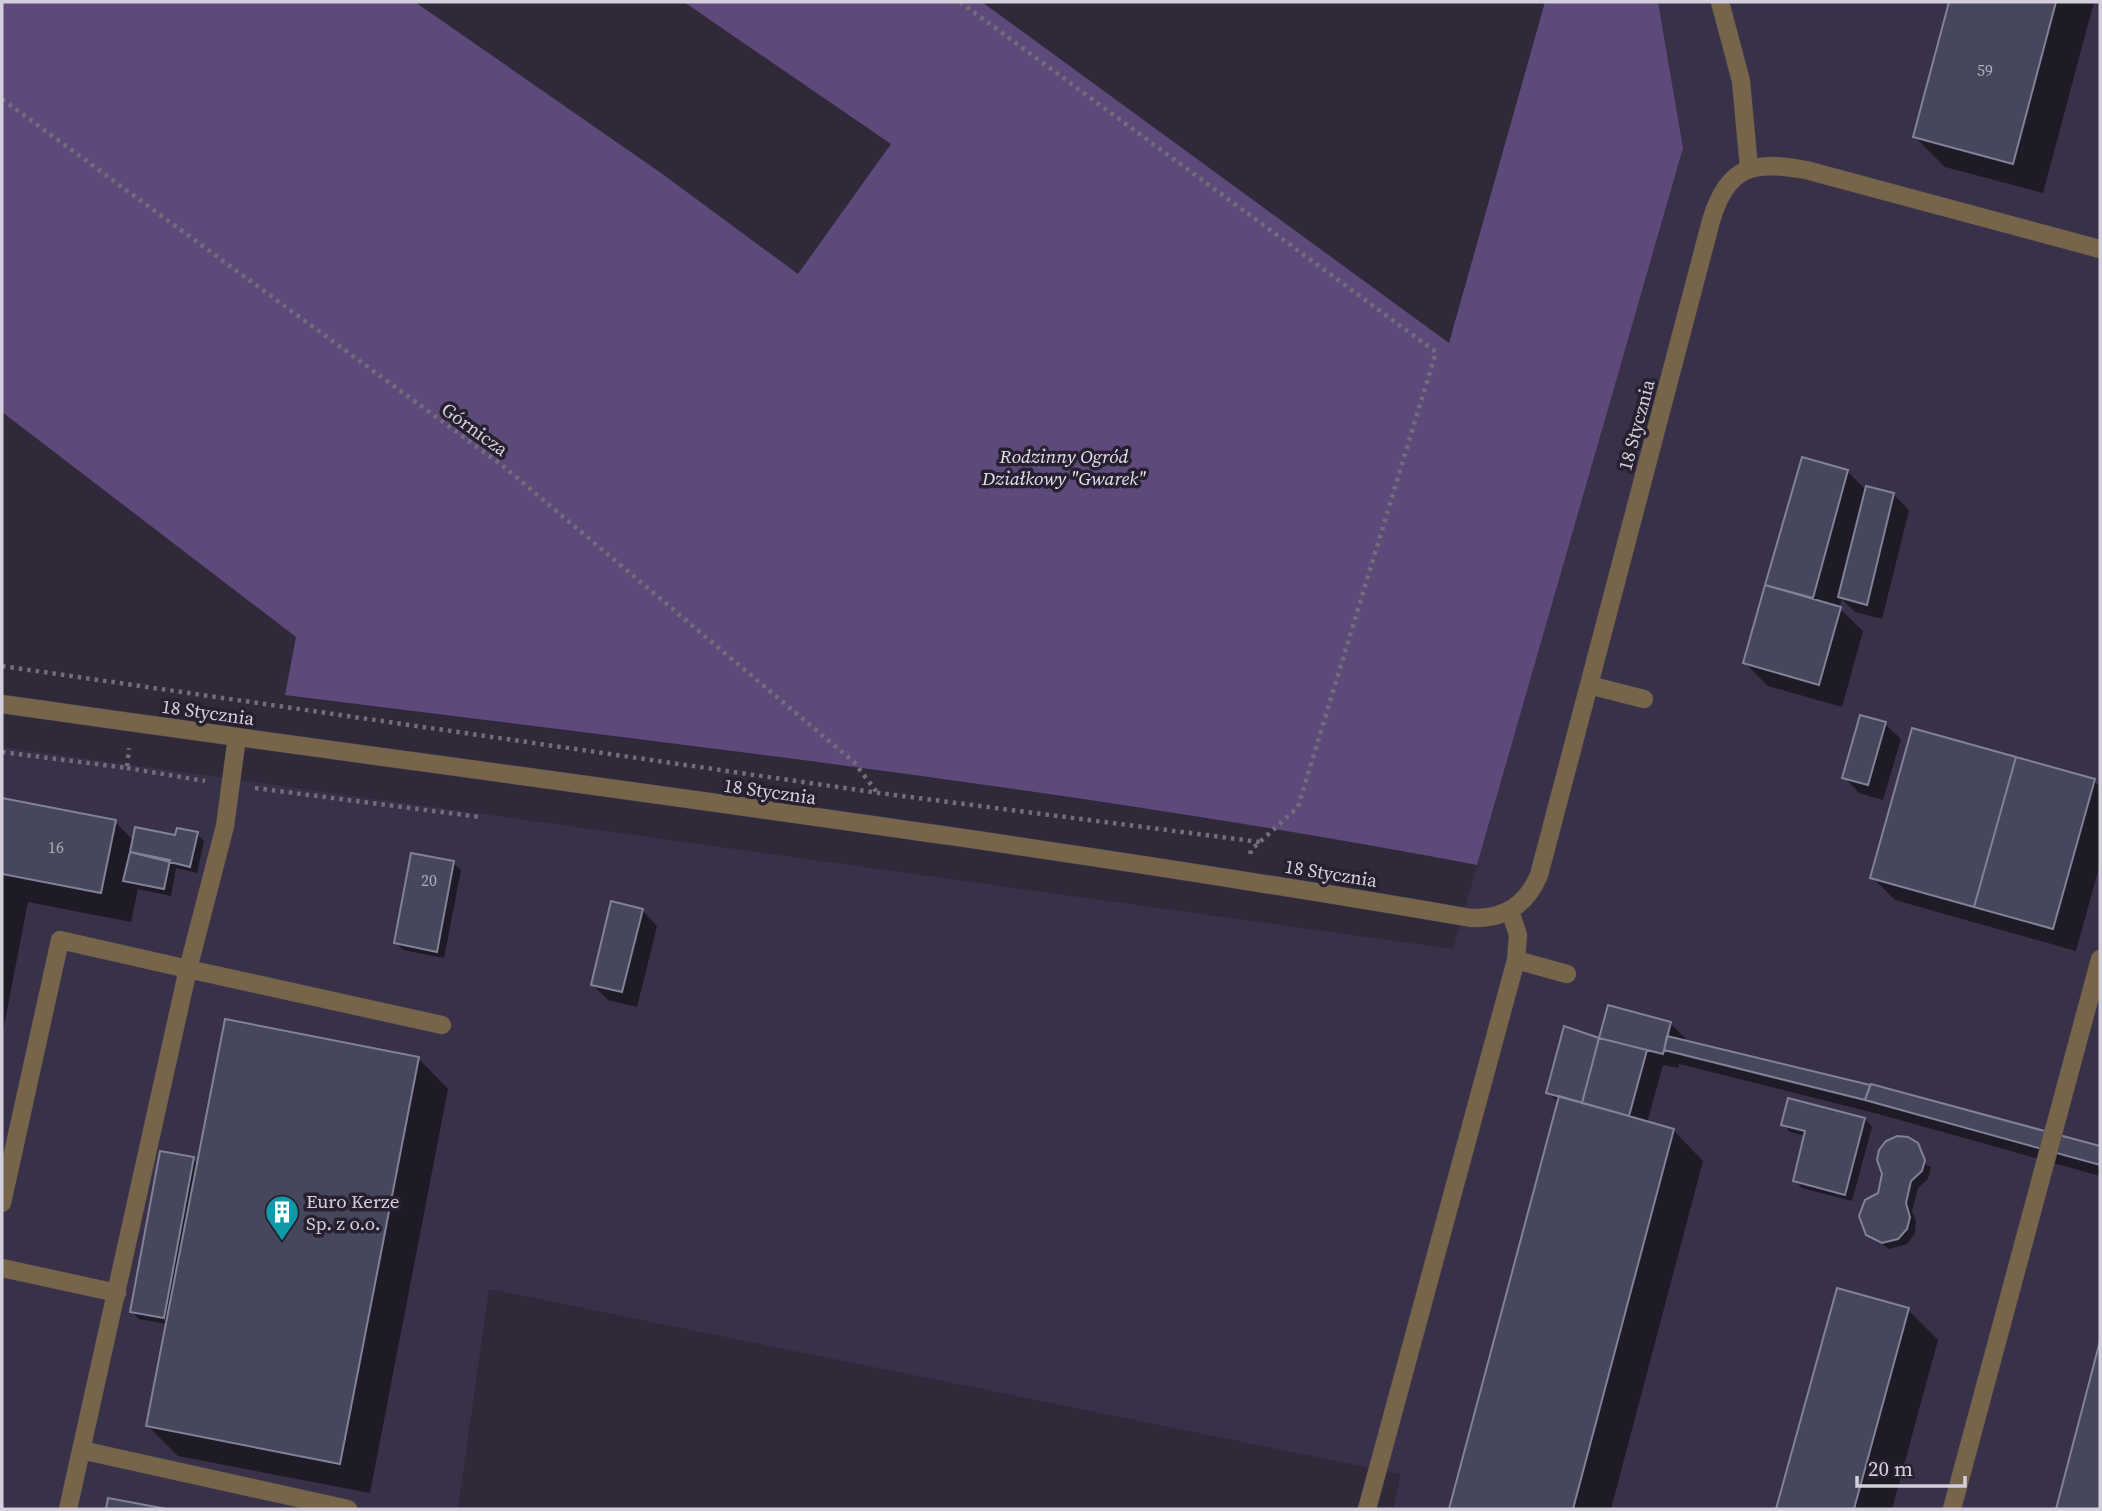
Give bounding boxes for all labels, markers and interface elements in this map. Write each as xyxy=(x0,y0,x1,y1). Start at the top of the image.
house number: 59 xyxy=(1977,59,1993,81)
street label: 18 Stycznia xyxy=(1611,376,1661,473)
street label: Górnicza xyxy=(437,396,514,462)
park label: Rodzinny Ogród Działkowy "Gwarek" xyxy=(981,443,1146,491)
street label: 18 Stycznia xyxy=(160,693,256,731)
street label: 18 Stycznia xyxy=(722,772,818,810)
house number: 16 xyxy=(48,836,64,858)
street label: 18 Stycznia xyxy=(1283,853,1379,893)
house number: 20 xyxy=(421,869,437,891)
place label: Euro Kerze Sp. z o.o. xyxy=(306,1188,399,1236)
building icon: Euro Kerze Sp. z o.o. xyxy=(263,1193,301,1242)
scale bar xyxy=(1857,1444,1966,1488)
text: 20 m xyxy=(1868,1454,1913,1483)

